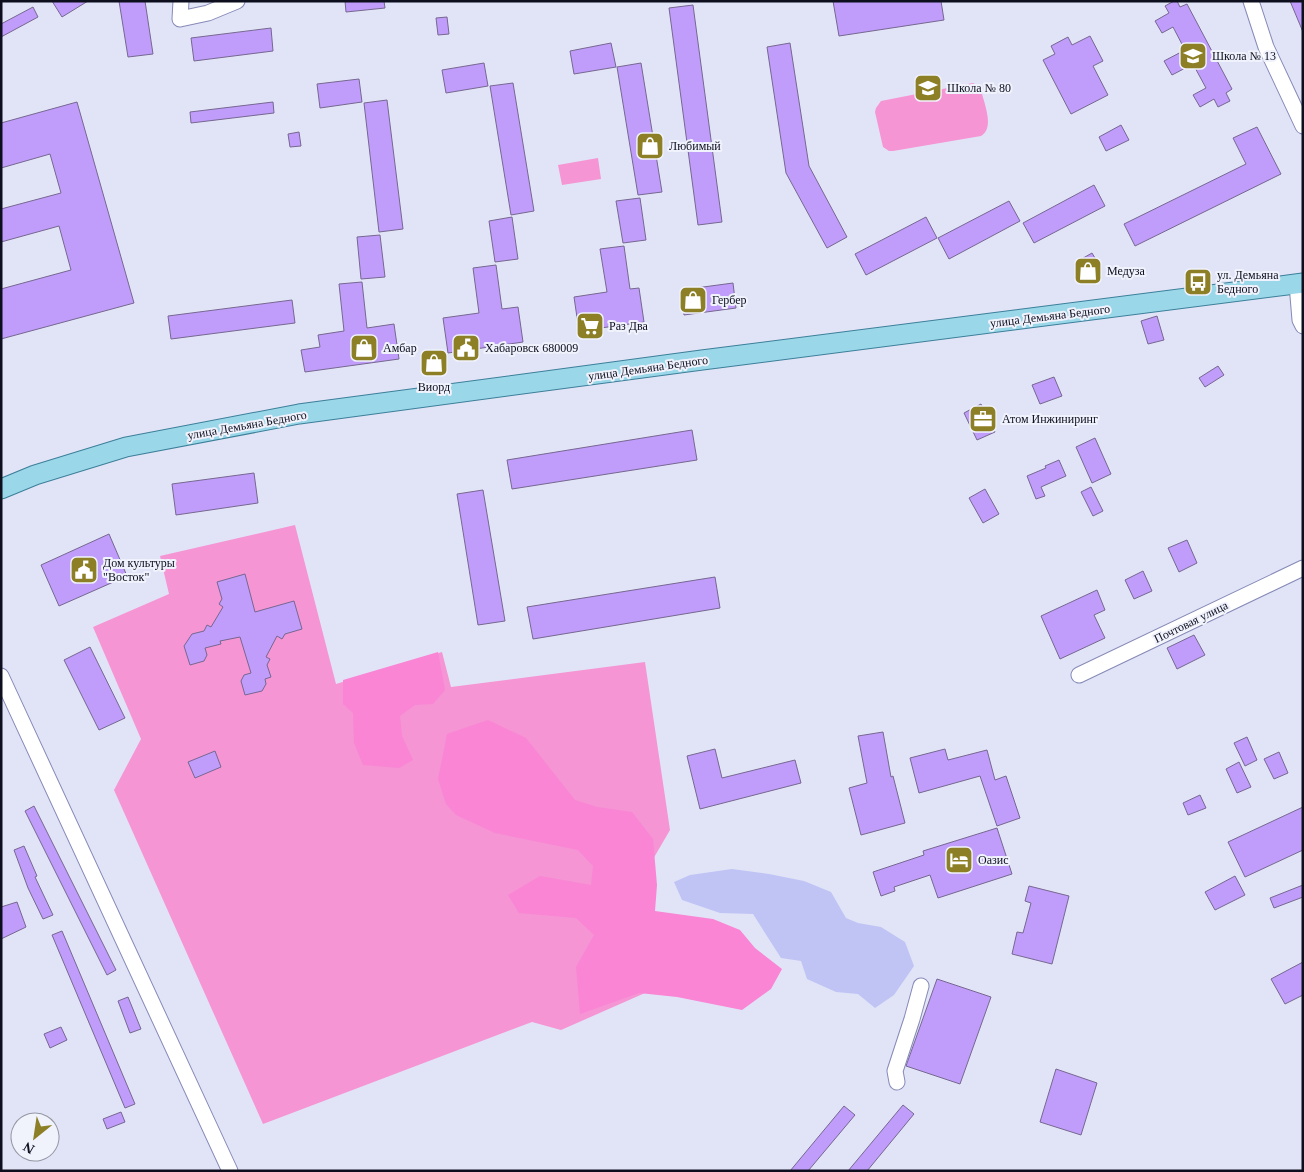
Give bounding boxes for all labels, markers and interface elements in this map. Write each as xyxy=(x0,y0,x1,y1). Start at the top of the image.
school or university icon: Школа № 13 xyxy=(1178,41,1208,71)
place label: Школа № 13 xyxy=(1212,49,1276,63)
school or university icon: Школа № 80 xyxy=(913,73,943,103)
place label: Школа № 80 xyxy=(947,81,1011,95)
shop icon: Любимый xyxy=(635,131,665,161)
place label: Любимый xyxy=(669,139,721,153)
shop icon: Медуза xyxy=(1073,256,1103,286)
place label: Медуза xyxy=(1107,264,1146,278)
bus stop icon: ул. Демьяна Бедного xyxy=(1183,267,1213,297)
place label: ул. Демьяна Бедного xyxy=(1217,268,1279,296)
shop icon: Гербер xyxy=(678,285,708,315)
place label: Гербер xyxy=(712,293,747,307)
street label: улица Демьяна Бедного xyxy=(989,302,1111,330)
supermarket icon: Раз Два xyxy=(575,311,605,341)
place label: Раз Два xyxy=(609,319,648,333)
shop icon: Амбар xyxy=(349,333,379,363)
public building icon: Хабаровск 680009 xyxy=(451,333,481,363)
place label: Амбар xyxy=(383,341,417,355)
place label: Хабаровск 680009 xyxy=(485,341,578,355)
shop icon: Виорд xyxy=(419,348,449,378)
street label: улица Демьяна Бедного xyxy=(587,353,709,383)
place label: Виорд xyxy=(418,380,450,394)
office icon: Атом Инжиниринг xyxy=(968,404,998,434)
street label: улица Демьяна Бедного xyxy=(186,408,308,442)
place label: Атом Инжиниринг xyxy=(1002,412,1098,426)
public building icon: Дом культуры "Восток" xyxy=(69,555,99,585)
place label: Дом культуры "Восток" xyxy=(103,556,175,584)
street label: Почтовая улица xyxy=(1152,598,1231,646)
hotel icon: Оазис xyxy=(944,845,974,875)
place label: Оазис xyxy=(978,853,1008,867)
north arrow xyxy=(10,1112,60,1162)
text: N xyxy=(21,1139,37,1157)

